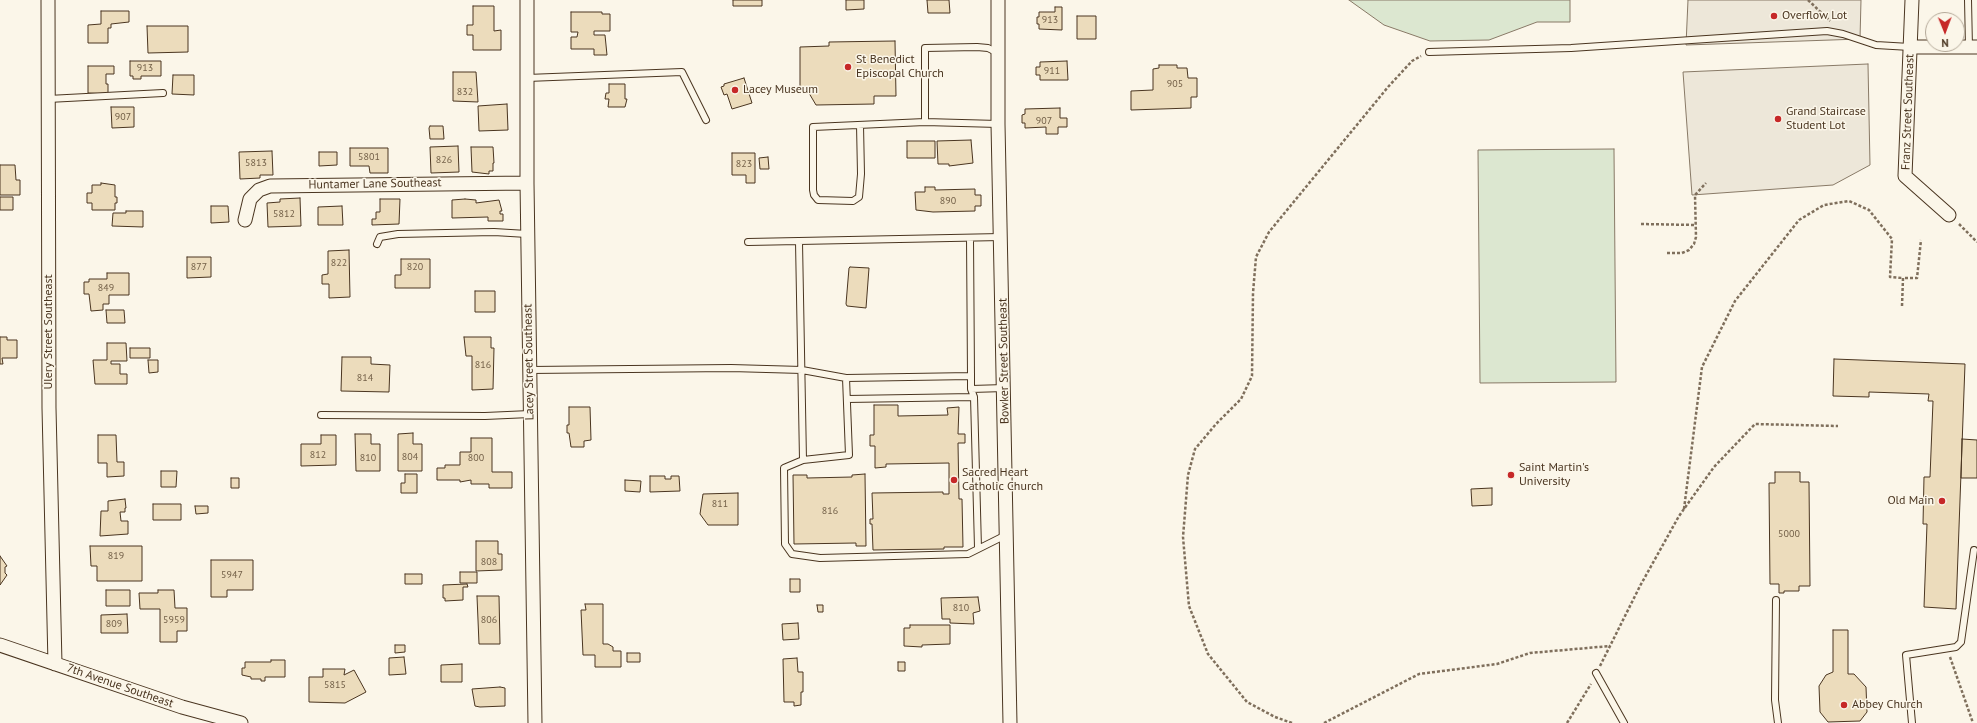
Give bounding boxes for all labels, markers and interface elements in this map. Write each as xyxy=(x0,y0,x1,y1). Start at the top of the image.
place label: Overflow Lot xyxy=(1782,9,1847,23)
marker: Overflow Lot xyxy=(1769,11,1779,21)
north arrow xyxy=(1925,12,1965,52)
house number: 913 xyxy=(1042,14,1058,26)
text: N xyxy=(1941,36,1949,50)
place label: St Benedict Episcopal Church xyxy=(856,53,944,81)
street label: Franz Street Southeast xyxy=(1899,54,1917,170)
house number: 913 xyxy=(137,62,153,74)
marker: St Benedict Episcopal Church xyxy=(843,62,853,72)
house number: 911 xyxy=(1044,65,1060,77)
house number: 905 xyxy=(1167,78,1183,90)
place label: Lacey Museum xyxy=(743,83,818,97)
marker: Lacey Museum xyxy=(730,85,740,95)
house number: 832 xyxy=(457,86,473,98)
place label: Grand Staircase Student Lot xyxy=(1786,105,1866,133)
house number: 907 xyxy=(115,111,131,123)
marker: Grand Staircase Student Lot xyxy=(1773,114,1783,124)
house number: 907 xyxy=(1036,115,1052,127)
house number: 5801 xyxy=(358,151,380,163)
house number: 826 xyxy=(436,154,452,166)
house number: 5813 xyxy=(245,157,267,169)
house number: 823 xyxy=(736,158,752,170)
street label: Huntamer Lane Southeast xyxy=(308,176,442,192)
house number: 890 xyxy=(940,195,956,207)
house number: 5812 xyxy=(273,208,295,220)
house number: 822 xyxy=(331,257,347,269)
house number: 877 xyxy=(191,261,207,273)
house number: 820 xyxy=(407,261,423,273)
street label: Ulery Street Southeast xyxy=(42,274,56,390)
house number: 849 xyxy=(98,282,114,294)
street label: Bowker Street Southeast xyxy=(996,298,1012,424)
street label: Lacey Street Southeast xyxy=(521,304,537,420)
house number: 816 xyxy=(475,359,491,371)
house number: 814 xyxy=(357,372,373,384)
house number: 812 xyxy=(310,449,326,461)
house number: 804 xyxy=(402,451,418,463)
house number: 810 xyxy=(360,452,376,464)
house number: 800 xyxy=(468,452,484,464)
place label: Saint Martin's University xyxy=(1519,461,1589,489)
place label: Sacred Heart Catholic Church xyxy=(962,466,1043,494)
marker: Saint Martin's University xyxy=(1506,470,1516,480)
marker: Sacred Heart Catholic Church xyxy=(949,475,959,485)
place label: Old Main xyxy=(1887,494,1934,508)
marker: Old Main xyxy=(1937,496,1947,506)
house number: 811 xyxy=(712,498,728,510)
house number: 816 xyxy=(822,505,838,517)
house number: 5000 xyxy=(1778,528,1800,540)
house number: 819 xyxy=(108,550,124,562)
house number: 808 xyxy=(481,556,497,568)
house number: 5947 xyxy=(221,569,243,581)
house number: 810 xyxy=(953,602,969,614)
house number: 5959 xyxy=(163,614,185,626)
house number: 806 xyxy=(481,614,497,626)
house number: 809 xyxy=(106,618,122,630)
street label: 7th Avenue Southeast xyxy=(65,661,175,711)
house number: 5815 xyxy=(324,679,346,691)
place label: Abbey Church xyxy=(1852,698,1923,712)
marker: Abbey Church xyxy=(1839,700,1849,710)

